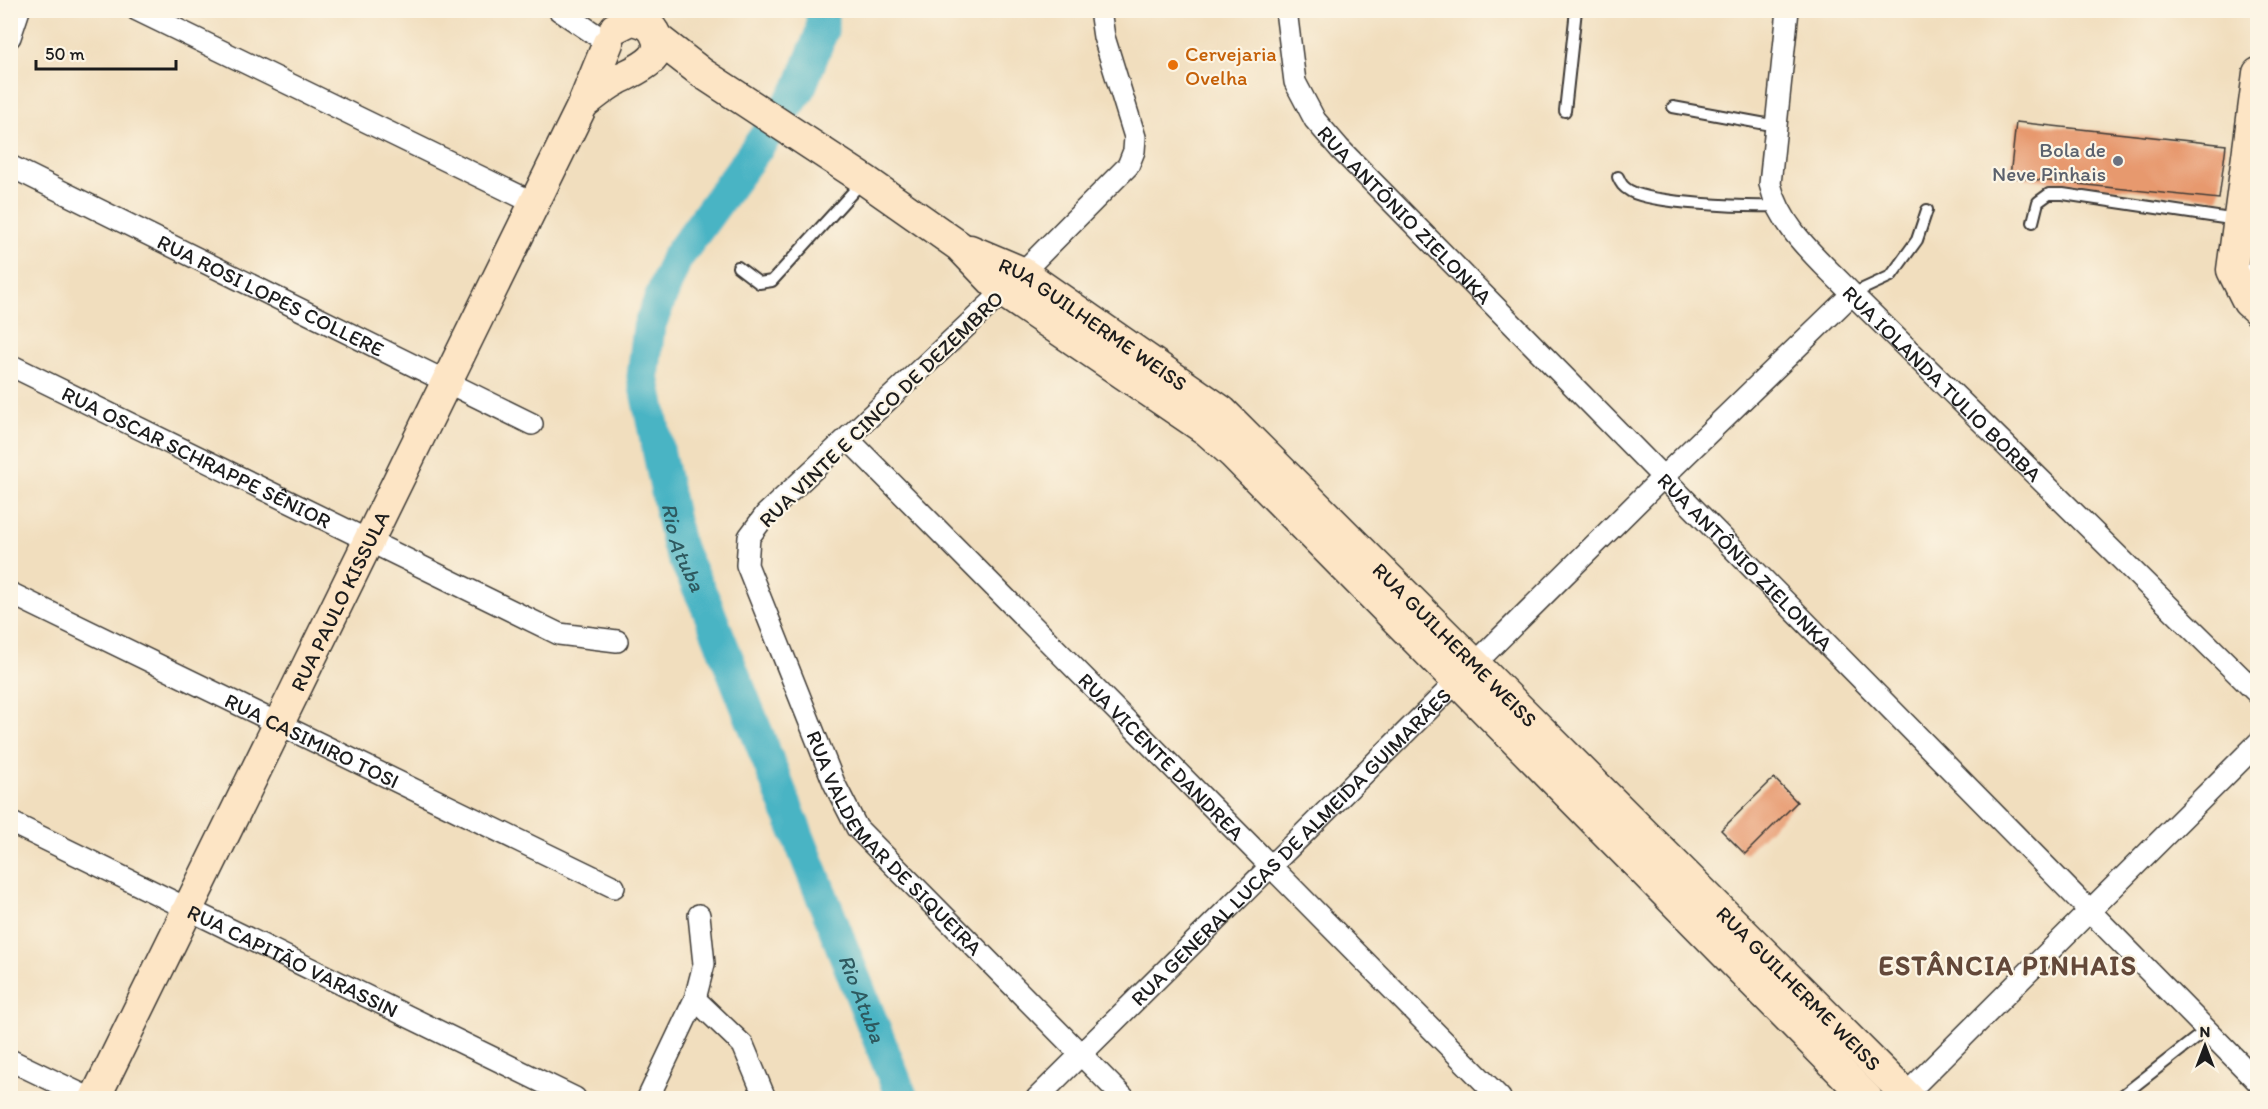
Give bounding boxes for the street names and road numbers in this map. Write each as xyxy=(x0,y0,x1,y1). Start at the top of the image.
street label: RUA ANTÔNIO ZIELONKA xyxy=(1313,120,1498,309)
street label: RUA ROSI LOPES COLLERE xyxy=(154,228,388,361)
street label: RUA GUILHERME WEISS xyxy=(995,251,1192,396)
street label: RUA IOLANDA TULIO BORBA xyxy=(1838,280,2047,487)
street label: RUA VINTE E CINCO DE DEZEMBRO xyxy=(754,285,1008,533)
street label: RUA OSCAR SCHRAPPE SÊNIOR xyxy=(58,380,336,533)
street label: RUA ANTÔNIO ZIELONKA xyxy=(1653,467,1839,656)
street label: RUA PAULO KISSULA xyxy=(284,506,394,695)
street label: RUA GUILHERME WEISS xyxy=(1368,557,1543,732)
street label: RUA VICENTE DANDREA xyxy=(1074,667,1250,845)
street label: RUA GENERAL LUCAS DE ALMEIDA GUIMARÃES xyxy=(1125,682,1456,1011)
street label: RUA CASIMIRO TOSI xyxy=(221,687,403,793)
street label: RUA VALDEMAR DE SIQUEIRA xyxy=(802,727,988,961)
street label: RUA CAPITÃO VARASSIN xyxy=(184,898,402,1022)
street label: RUA GUILHERME WEISS xyxy=(1711,900,1886,1075)

